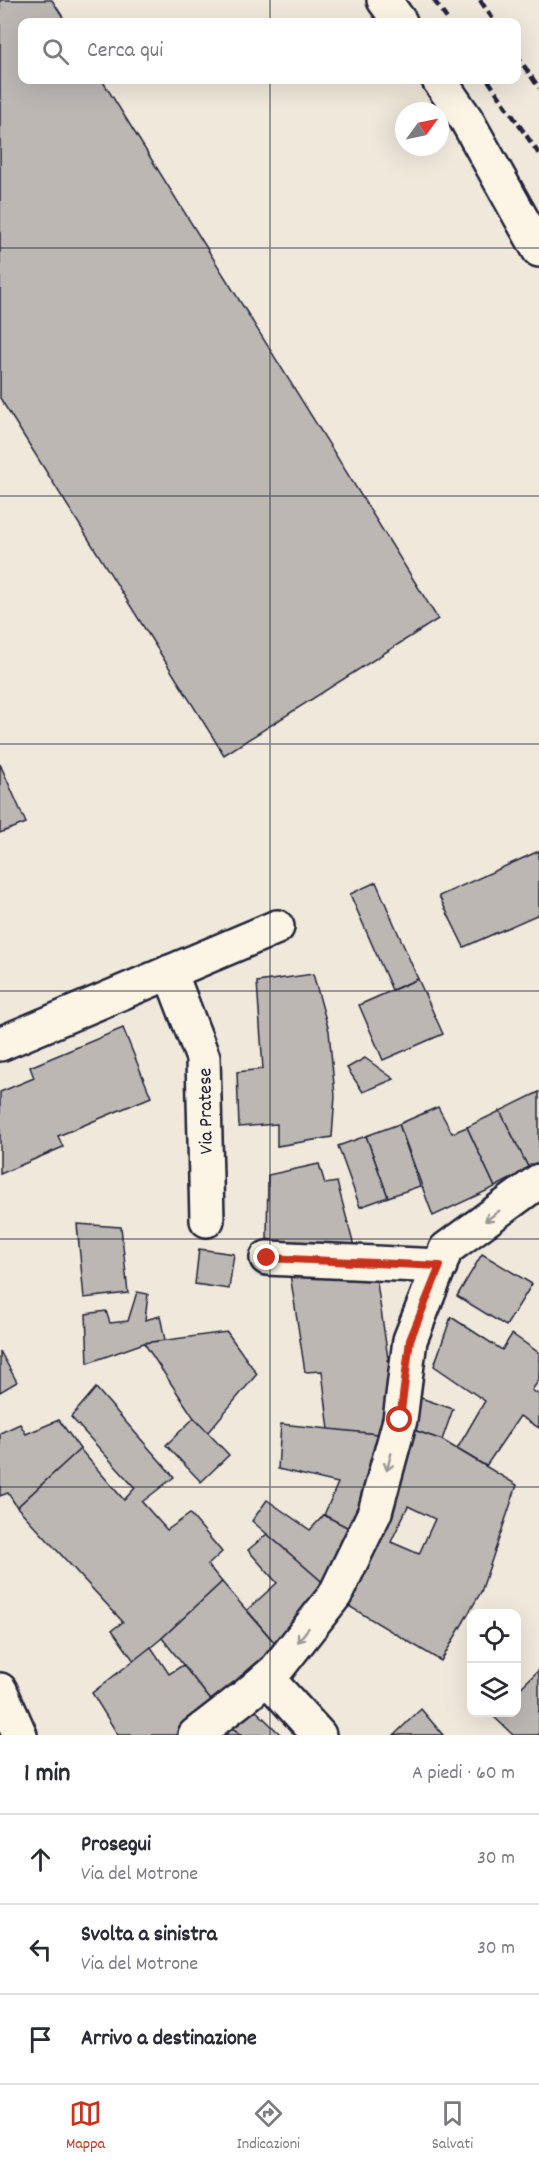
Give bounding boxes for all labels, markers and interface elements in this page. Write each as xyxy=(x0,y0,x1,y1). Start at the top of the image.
search box xyxy=(18,18,521,84)
icon: search xyxy=(39,35,72,68)
text: Cerca qui xyxy=(87,36,163,67)
north arrow xyxy=(395,102,449,156)
street label: Via Pratese xyxy=(192,1067,222,1154)
one-way arrow xyxy=(484,1209,500,1222)
route end xyxy=(253,1244,279,1270)
route start xyxy=(386,1406,412,1432)
one-way arrow xyxy=(383,1453,394,1472)
map controls xyxy=(467,1609,521,1717)
button: locate xyxy=(467,1609,521,1663)
one-way arrow xyxy=(297,1627,310,1643)
button: layers xyxy=(467,1663,521,1717)
text: 1 min xyxy=(24,1756,70,1793)
text: A piedi · 60 m xyxy=(412,1760,515,1788)
text: Prosegui xyxy=(81,1830,151,1861)
icon: ahead xyxy=(24,1843,57,1876)
text: 30 m xyxy=(477,1845,515,1873)
text: Via del Motrone xyxy=(81,1861,198,1889)
text: Svolta a sinistra xyxy=(81,1920,217,1951)
icon: left xyxy=(24,1933,57,1966)
text: 30 m xyxy=(477,1935,515,1963)
text: Via del Motrone xyxy=(81,1951,198,1979)
icon: arrive xyxy=(24,2023,57,2056)
text: Arrivo a destinazione xyxy=(81,2024,257,2055)
tab: Mappa xyxy=(66,2097,105,2156)
tab: Indicazioni xyxy=(237,2097,300,2156)
tab: Salvati xyxy=(432,2097,473,2156)

